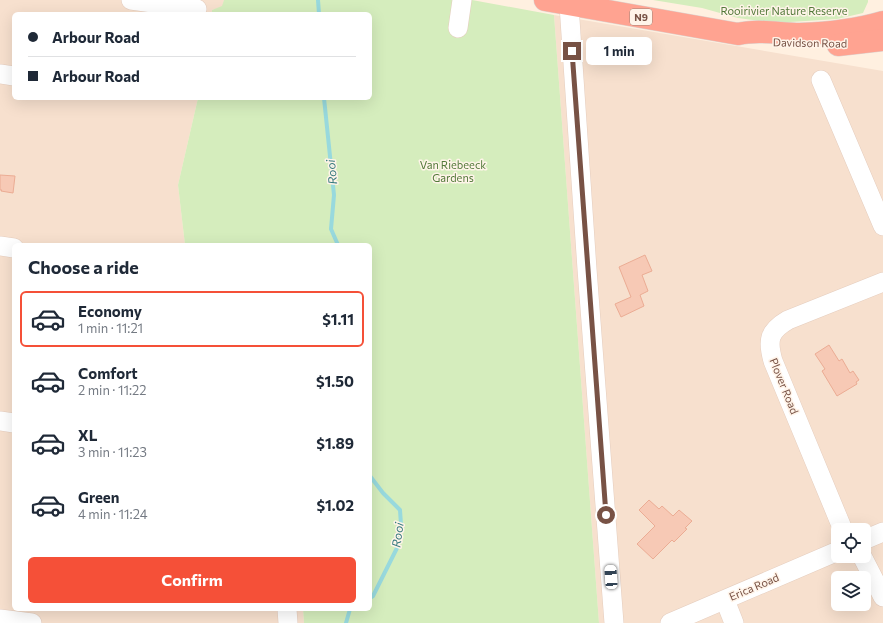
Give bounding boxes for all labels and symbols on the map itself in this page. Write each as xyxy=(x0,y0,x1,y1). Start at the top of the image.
park label: Rooirivier Nature Reserve xyxy=(720,4,848,17)
road number: N9 xyxy=(630,9,652,25)
street label: Davidson Road xyxy=(773,35,847,50)
callout: 1 min xyxy=(586,37,652,65)
route end xyxy=(563,42,581,60)
water label: Rooi xyxy=(323,158,339,185)
park label: Van Riebeeck Gardens xyxy=(420,158,486,184)
street label: Plover Road xyxy=(767,356,802,416)
route start xyxy=(597,506,615,524)
water label: Rooi xyxy=(388,521,406,548)
car xyxy=(604,565,618,589)
street label: Erica Road xyxy=(727,570,781,603)

